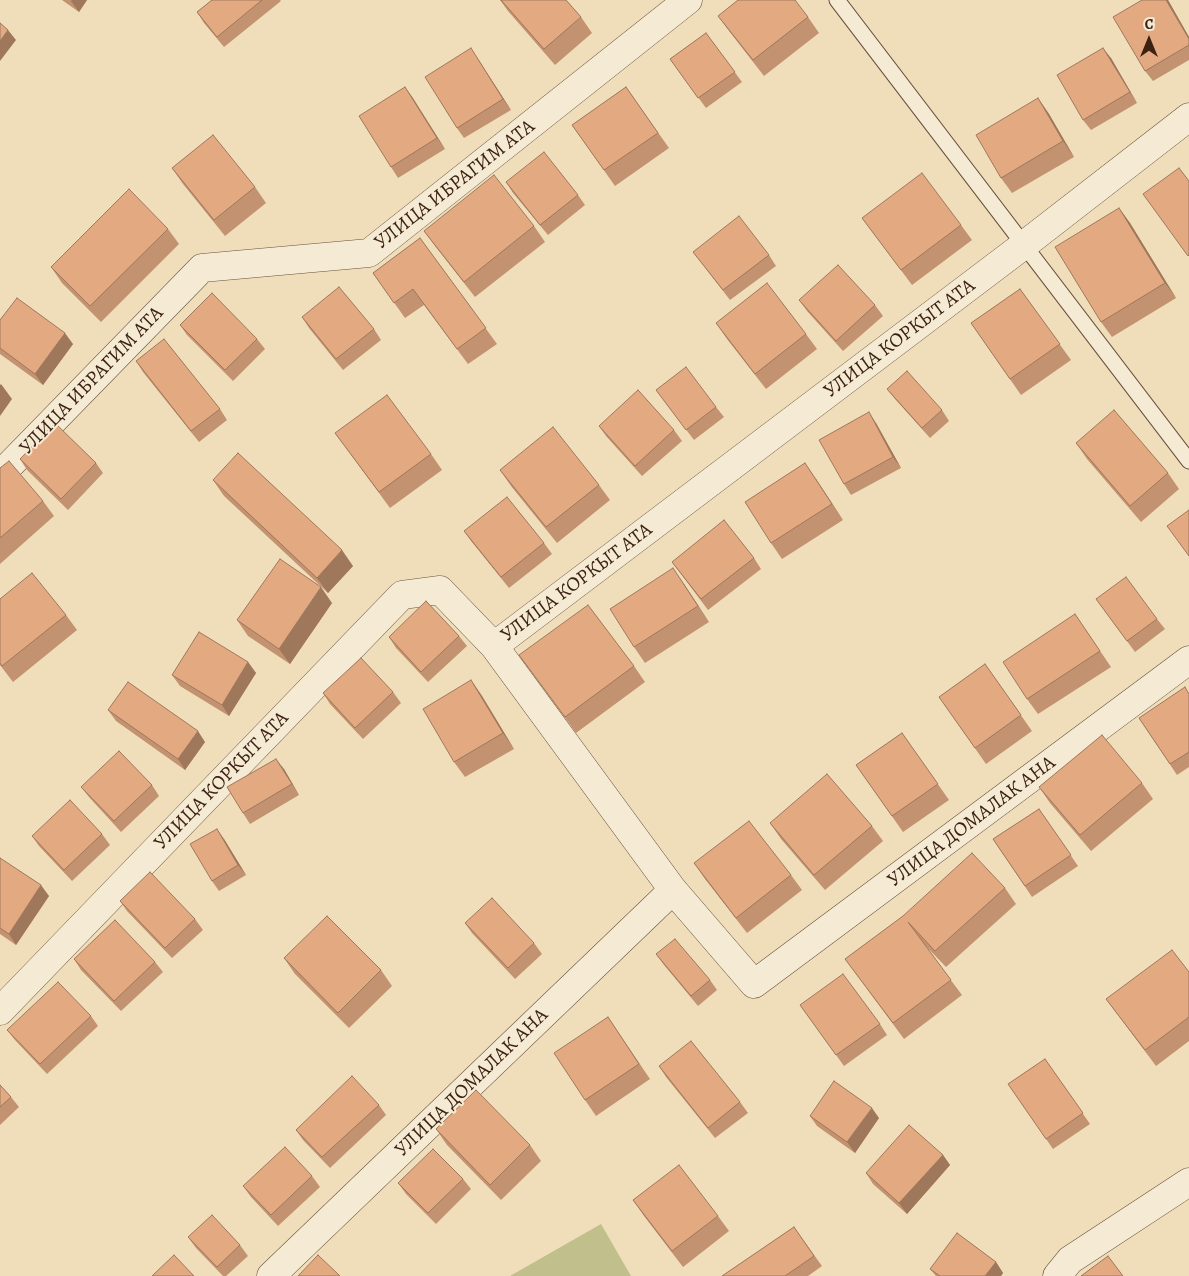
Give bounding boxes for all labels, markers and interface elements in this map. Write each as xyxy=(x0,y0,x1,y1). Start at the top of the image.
north arrow xyxy=(1124,15,1174,65)
text: С xyxy=(1145,15,1153,34)
street label: УЛИЦА ИБРАГИМ АТА xyxy=(370,115,540,255)
street label: УЛИЦА КОРКЫТ АТА xyxy=(820,274,980,404)
street label: УЛИЦА ИБРАГИМ АТА xyxy=(15,302,169,460)
street label: УЛИЦА КОРКЫТ АТА xyxy=(497,518,657,648)
street label: УЛИЦА КОРКЫТ АТА xyxy=(150,707,294,855)
street label: УЛИЦА ДОМАЛАК АНА xyxy=(883,751,1061,893)
street label: УЛИЦА ДОМАЛАК АНА xyxy=(390,1004,554,1162)

